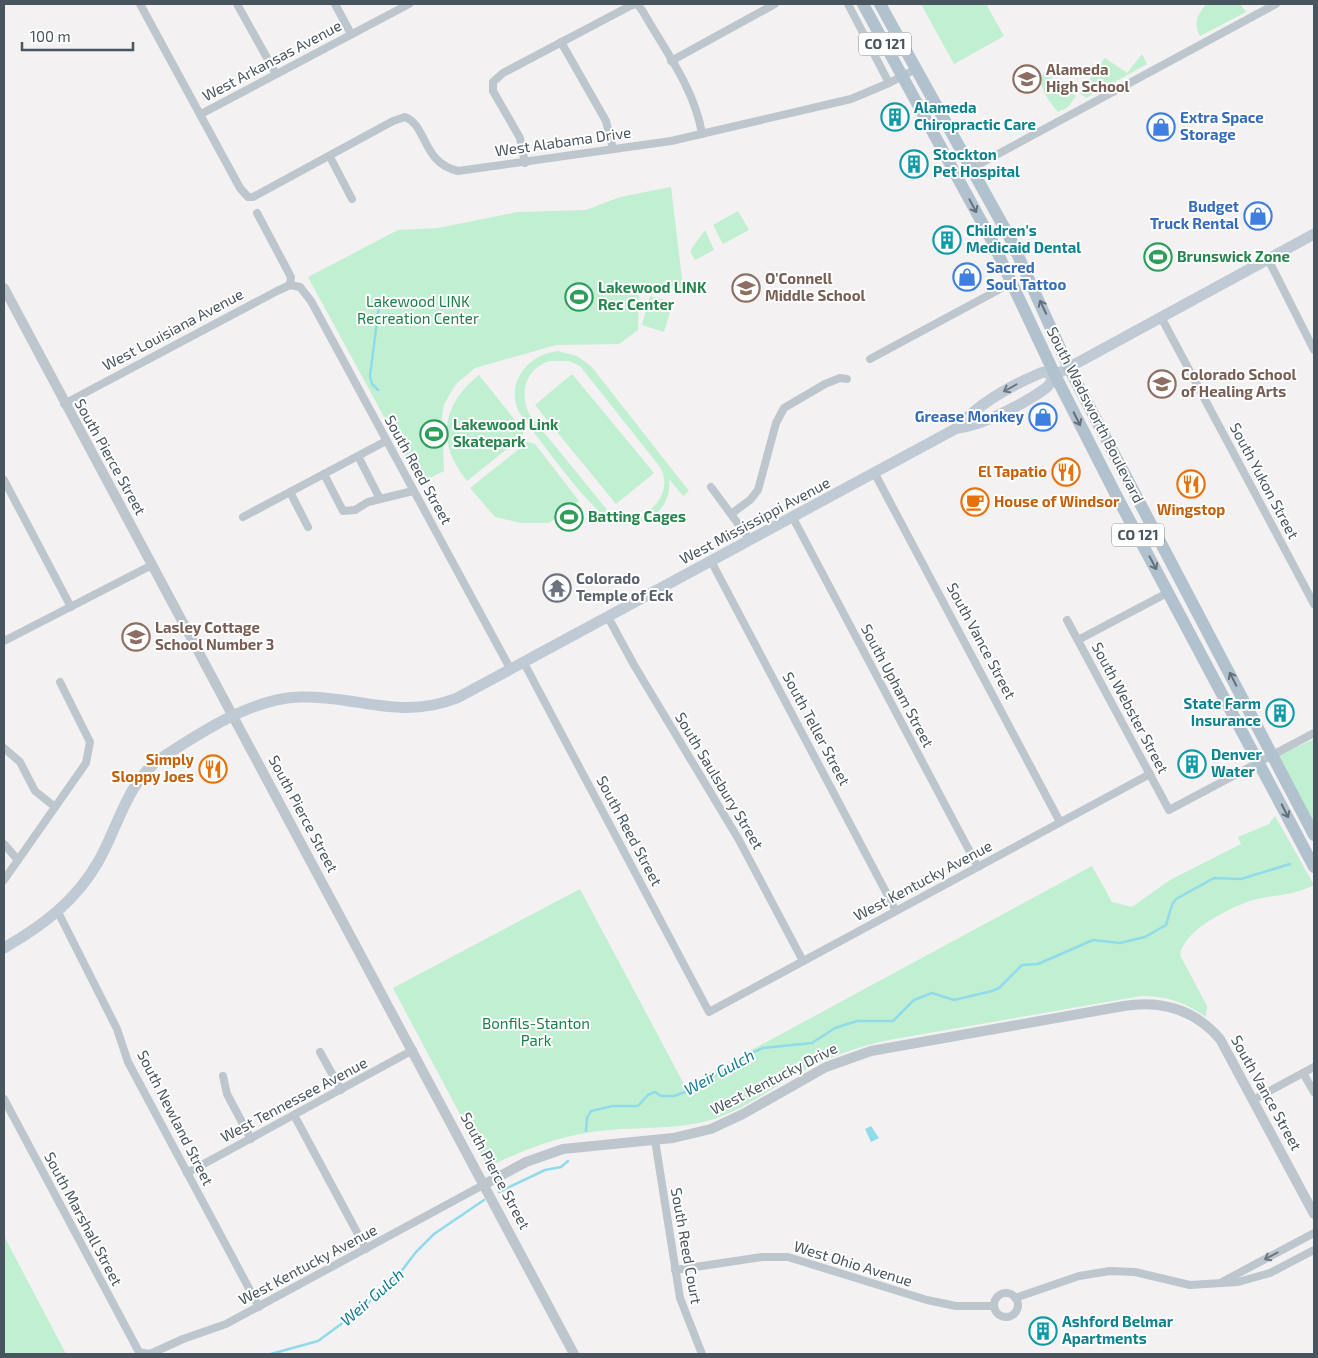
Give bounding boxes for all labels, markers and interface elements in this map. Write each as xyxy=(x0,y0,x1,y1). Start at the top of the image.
street label: West Arkansas Avenue xyxy=(199,16,344,104)
scale bar xyxy=(22,20,134,52)
text: 100 m xyxy=(30,27,71,45)
road number: CO 121 xyxy=(859,33,911,56)
place label: Alameda High School xyxy=(1046,60,1130,95)
school or university icon: Alameda High School xyxy=(1012,64,1042,94)
place label: Alameda Chiropractic Care xyxy=(914,98,1036,133)
building icon: Alameda Chiropractic Care xyxy=(880,102,910,132)
place label: Extra Space Storage xyxy=(1180,108,1264,143)
shop icon: Extra Space Storage xyxy=(1146,112,1176,142)
street label: West Alabama Drive xyxy=(494,123,632,159)
place label: Stockton Pet Hospital xyxy=(933,145,1020,180)
building icon: Stockton Pet Hospital xyxy=(899,149,929,179)
place label: Budget Truck Rental xyxy=(1150,197,1239,232)
one-way arrow xyxy=(968,198,978,213)
shop icon: Budget Truck Rental xyxy=(1243,201,1273,231)
place label: Children's Medicaid Dental xyxy=(966,221,1081,256)
building icon: Children's Medicaid Dental xyxy=(932,225,962,255)
sports icon: Brunswick Zone xyxy=(1143,242,1173,272)
place label: Brunswick Zone xyxy=(1177,247,1290,265)
place label: Sacred Soul Tattoo xyxy=(986,258,1066,293)
shop icon: Sacred Soul Tattoo xyxy=(952,262,982,292)
place label: O'Connell Middle School xyxy=(765,269,866,304)
school or university icon: O'Connell Middle School xyxy=(731,273,761,303)
place label: Lakewood LINK Rec Center xyxy=(598,278,707,313)
sports icon: Lakewood LINK Rec Center xyxy=(564,282,594,312)
street label: West Louisiana Avenue xyxy=(99,284,246,374)
park label: Lakewood LINK Recreation Center xyxy=(357,292,479,327)
one-way arrow xyxy=(1038,300,1047,315)
street label: South Wadsworth Boulevard xyxy=(1043,323,1148,506)
place label: Colorado School of Healing Arts xyxy=(1181,365,1297,400)
school or university icon: Colorado School of Healing Arts xyxy=(1147,369,1177,399)
one-way arrow xyxy=(1004,384,1018,394)
street label: South Pierce Street xyxy=(71,395,150,518)
shop icon: Grease Monkey xyxy=(1028,402,1058,432)
place label: Grease Monkey xyxy=(915,407,1025,426)
one-way arrow xyxy=(1073,411,1082,426)
street label: South Reed Street xyxy=(381,412,457,528)
place label: Lakewood Link Skatepark xyxy=(453,415,559,450)
sports icon: Lakewood Link Skatepark xyxy=(419,419,449,449)
street label: South Yukon Street xyxy=(1227,419,1303,542)
restaurant icon: El Tapatio xyxy=(1051,457,1081,487)
place label: El Tapatio xyxy=(978,462,1047,480)
restaurant icon: Wingstop xyxy=(1176,469,1206,499)
street label: West Mississippi Avenue xyxy=(676,473,833,567)
cafe icon: House of Windsor xyxy=(960,487,990,517)
place label: House of Windsor xyxy=(994,492,1120,510)
place label: Wingstop xyxy=(1157,500,1225,518)
sports icon: Batting Cages xyxy=(554,502,584,532)
place label: Batting Cages xyxy=(588,507,686,525)
road number: CO 121 xyxy=(1112,524,1164,546)
one-way arrow xyxy=(1148,555,1158,570)
place label: Colorado Temple of Eck xyxy=(576,569,674,604)
temple icon: Colorado Temple of Eck xyxy=(542,573,572,603)
street label: South Vance Street xyxy=(944,579,1020,702)
place label: Lasley Cottage School Number 3 xyxy=(155,618,274,653)
street label: South Upham Street xyxy=(858,621,938,751)
school or university icon: Lasley Cottage School Number 3 xyxy=(121,622,151,652)
street label: South Webster Street xyxy=(1089,639,1173,776)
street label: South Teller Street xyxy=(779,669,854,789)
one-way arrow xyxy=(1228,672,1237,687)
place label: State Farm Insurance xyxy=(1183,694,1261,729)
building icon: State Farm Insurance xyxy=(1265,698,1295,728)
street label: South Saulsbury Street xyxy=(672,709,768,852)
place label: Denver Water xyxy=(1211,745,1263,780)
building icon: Denver Water xyxy=(1177,749,1207,779)
place label: Simply Sloppy Joes xyxy=(112,750,195,786)
street label: South Pierce Street xyxy=(265,752,342,875)
restaurant icon: Simply Sloppy Joes xyxy=(198,754,228,784)
street label: South Reed Street xyxy=(593,772,667,889)
one-way arrow xyxy=(1281,803,1290,818)
street label: West Kentucky Avenue xyxy=(850,836,995,924)
park label: Bonfils-Stanton Park xyxy=(482,1014,590,1049)
street label: South Vance Street xyxy=(1228,1032,1306,1153)
street label: West Kentucky Drive xyxy=(707,1038,840,1118)
water label: Weir Gulch xyxy=(680,1044,757,1099)
street label: South Newland Street xyxy=(134,1047,218,1188)
street label: West Tennessee Avenue xyxy=(217,1053,370,1145)
street label: South Pierce Street xyxy=(457,1109,534,1232)
street label: South Marshall Street xyxy=(41,1149,127,1289)
street label: South Reed Court xyxy=(668,1186,706,1306)
street label: West Kentucky Avenue xyxy=(235,1220,380,1308)
street label: West Ohio Avenue xyxy=(792,1236,915,1290)
one-way arrow xyxy=(1264,1251,1279,1261)
water label: Weir Gulch xyxy=(336,1264,407,1329)
place label: Ashford Belmar Apartments xyxy=(1062,1312,1174,1347)
building icon: Ashford Belmar Apartments xyxy=(1028,1316,1058,1346)

